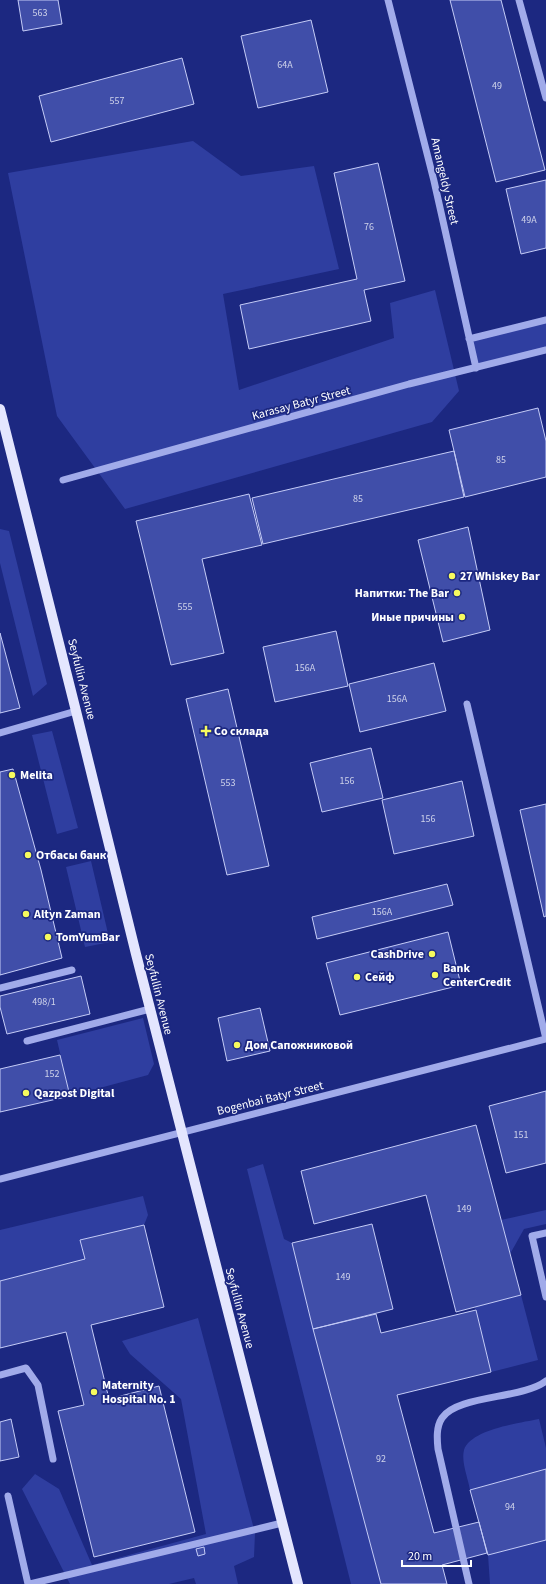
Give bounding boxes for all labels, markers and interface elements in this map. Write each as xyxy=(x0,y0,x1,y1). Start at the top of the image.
house number: 563 xyxy=(33,6,47,20)
house number: 64А xyxy=(277,58,293,72)
house number: 49 xyxy=(492,79,502,93)
house number: 557 xyxy=(110,94,124,108)
street label: Amangeldy Street xyxy=(426,136,463,226)
house number: 49А xyxy=(521,213,537,227)
house number: 76 xyxy=(364,220,374,234)
street label: Karasay Batyr Street xyxy=(250,382,352,425)
house number: 85 xyxy=(496,453,506,467)
house number: 85 xyxy=(353,492,363,506)
place label: 27 Whiskey Bar xyxy=(460,568,540,585)
marker: 27 Whiskey Bar xyxy=(447,571,457,581)
place label: Напитки: The Bar xyxy=(355,585,449,602)
marker: Напитки: The Bar xyxy=(452,588,462,598)
house number: 555 xyxy=(178,600,192,614)
place label: Иные причины xyxy=(371,609,454,626)
marker: Иные причины xyxy=(457,612,467,622)
street label: Seyfullin Avenue xyxy=(63,637,100,722)
house number: 156А xyxy=(295,661,316,675)
house number: 156А xyxy=(387,692,408,706)
place label: Со склада xyxy=(214,723,269,740)
marker: Со склада xyxy=(201,726,211,736)
place label: Melita xyxy=(20,767,53,784)
marker: Melita xyxy=(7,770,17,780)
house number: 156 xyxy=(340,774,354,788)
house number: 553 xyxy=(221,776,235,790)
house number: 156 xyxy=(421,812,435,826)
place label: Отбасы банк xyxy=(36,847,107,864)
marker: Отбасы банк xyxy=(23,850,33,860)
house number: 156А xyxy=(372,905,393,919)
place label: Altyn Zaman xyxy=(33,906,101,923)
marker: Altyn Zaman xyxy=(21,909,31,919)
place label: TomYumBar xyxy=(56,929,120,946)
marker: TomYumBar xyxy=(43,932,53,942)
place label: CashDrive xyxy=(370,946,424,963)
marker: CashDrive xyxy=(427,949,437,959)
street label: Seyfullin Avenue xyxy=(140,952,177,1037)
place label: Bank CenterCredit xyxy=(443,960,511,991)
place label: Сейф xyxy=(365,969,395,986)
marker: Bank CenterCredit xyxy=(430,970,440,980)
marker: Сейф xyxy=(352,972,362,982)
house number: 498/1 xyxy=(32,995,56,1009)
place label: Дом Сапожниковой xyxy=(245,1037,353,1054)
marker: Дом Сапожниковой xyxy=(232,1040,242,1050)
house number: 152 xyxy=(45,1067,59,1081)
street label: Bogenbai Batyr Street xyxy=(215,1077,325,1120)
place label: Qazpost Digital xyxy=(34,1085,115,1102)
marker: Qazpost Digital xyxy=(21,1088,31,1098)
house number: 151 xyxy=(514,1128,528,1142)
house number: 149 xyxy=(457,1202,471,1216)
street label: Seyfullin Avenue xyxy=(221,1266,258,1350)
house number: 149 xyxy=(336,1270,350,1284)
place label: Maternity Hospital No. 1 xyxy=(102,1377,176,1408)
marker: Maternity Hospital No. 1 xyxy=(89,1387,99,1397)
house number: 92 xyxy=(376,1452,386,1466)
house number: 94 xyxy=(505,1500,515,1514)
scale bar xyxy=(402,1542,471,1568)
text: 20 m xyxy=(408,1548,432,1565)

